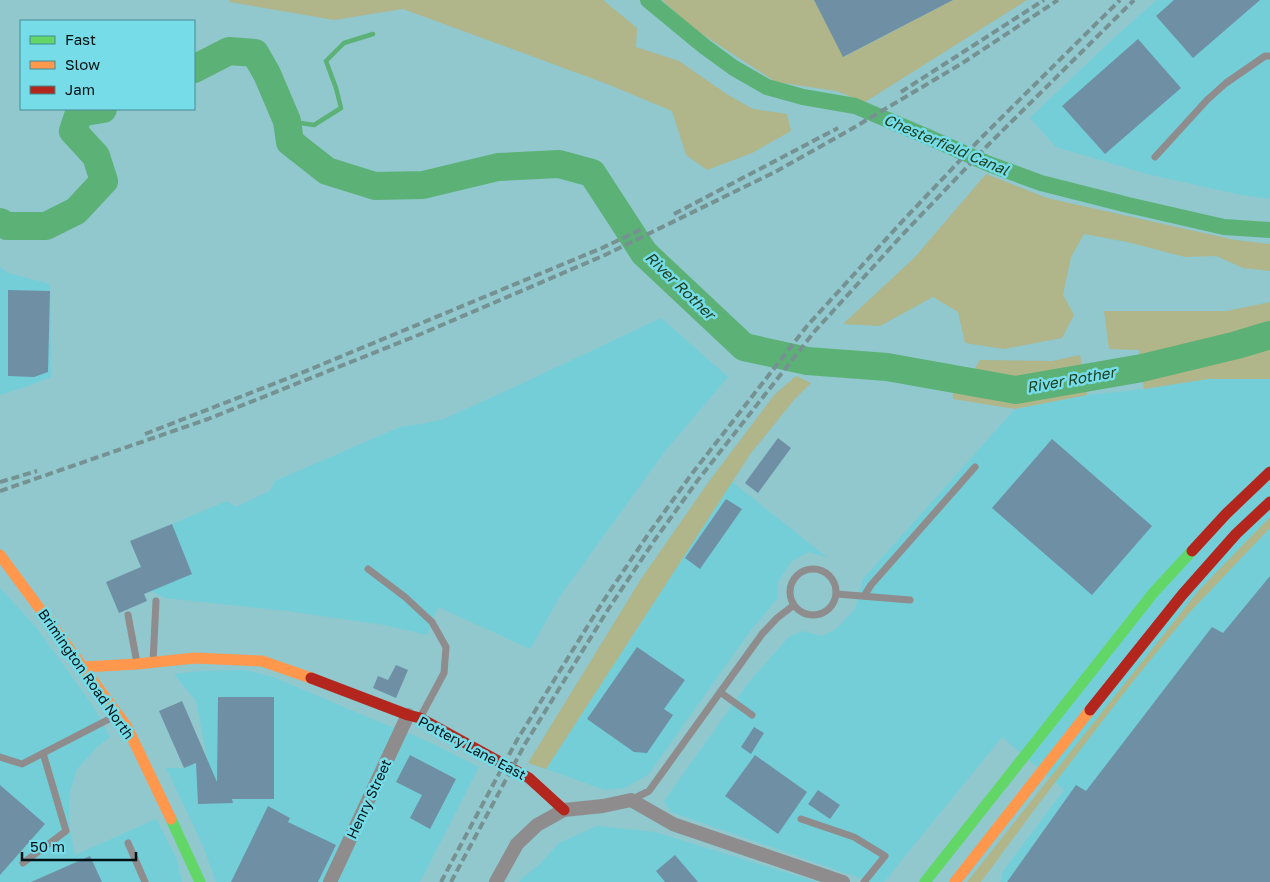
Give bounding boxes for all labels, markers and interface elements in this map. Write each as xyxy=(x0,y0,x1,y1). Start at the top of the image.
legend xyxy=(20,20,195,110)
text: Fast xyxy=(65,30,96,48)
text: Slow xyxy=(65,55,100,73)
text: Jam xyxy=(65,80,95,98)
water label: Chesterfield Canal xyxy=(881,110,1013,179)
water label: River Rother xyxy=(642,248,721,324)
water label: River Rother xyxy=(1025,362,1119,396)
street label: Brimington Road North xyxy=(35,605,138,742)
street label: Pottery Lane East xyxy=(416,712,529,783)
street label: Henry Street xyxy=(343,756,394,841)
scale bar xyxy=(22,830,136,862)
text: 50 m xyxy=(30,837,65,855)

